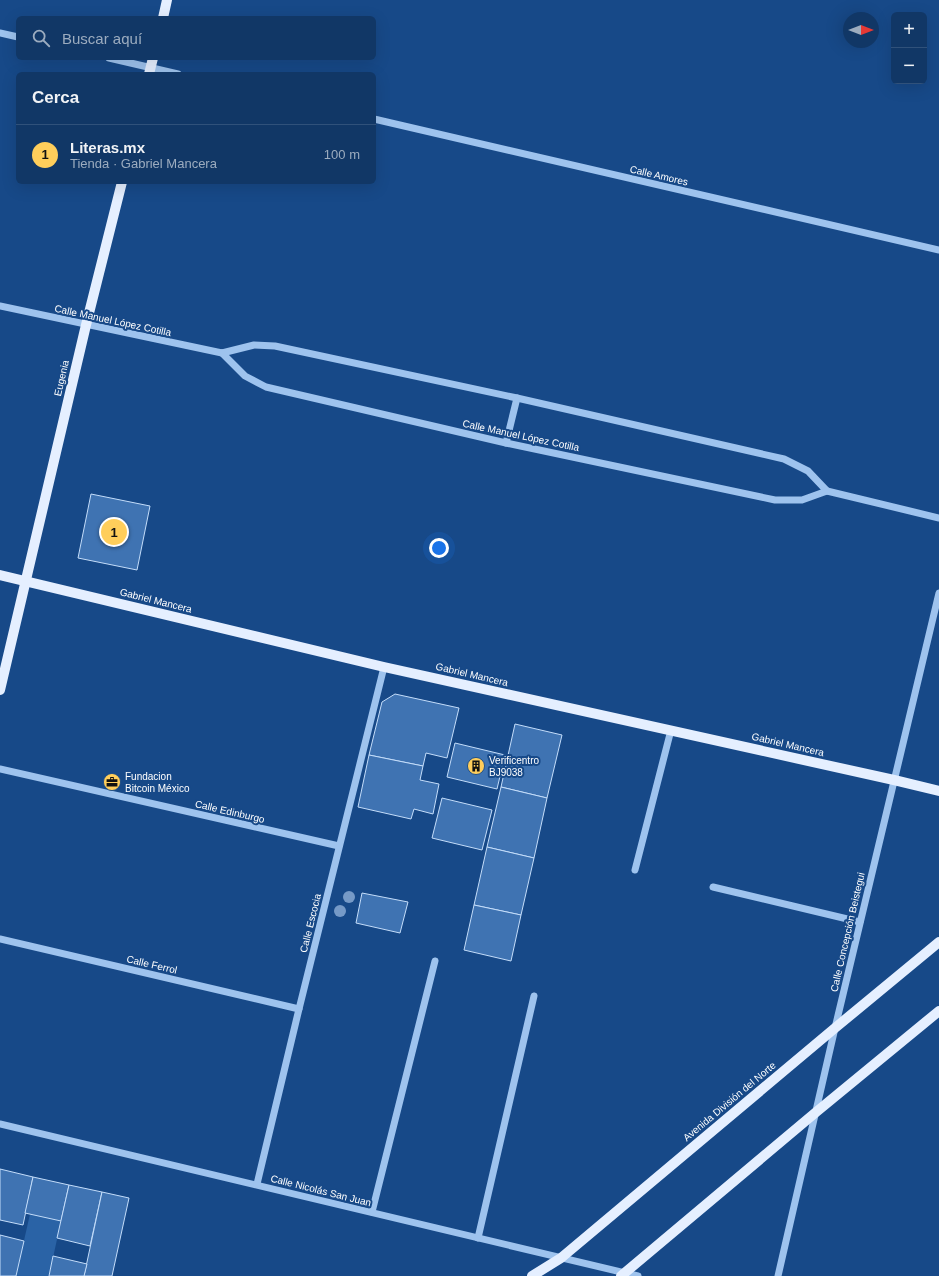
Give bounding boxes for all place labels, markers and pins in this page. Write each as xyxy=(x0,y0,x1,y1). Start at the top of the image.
pin: 1 xyxy=(101,517,127,547)
place label: Verificentro BJ9038 xyxy=(489,755,539,778)
building icon: Verificentro BJ9038 xyxy=(466,756,486,776)
place label: Fundacion Bitcoin México xyxy=(125,771,190,794)
office icon: Fundacion Bitcoin México xyxy=(102,772,122,792)

